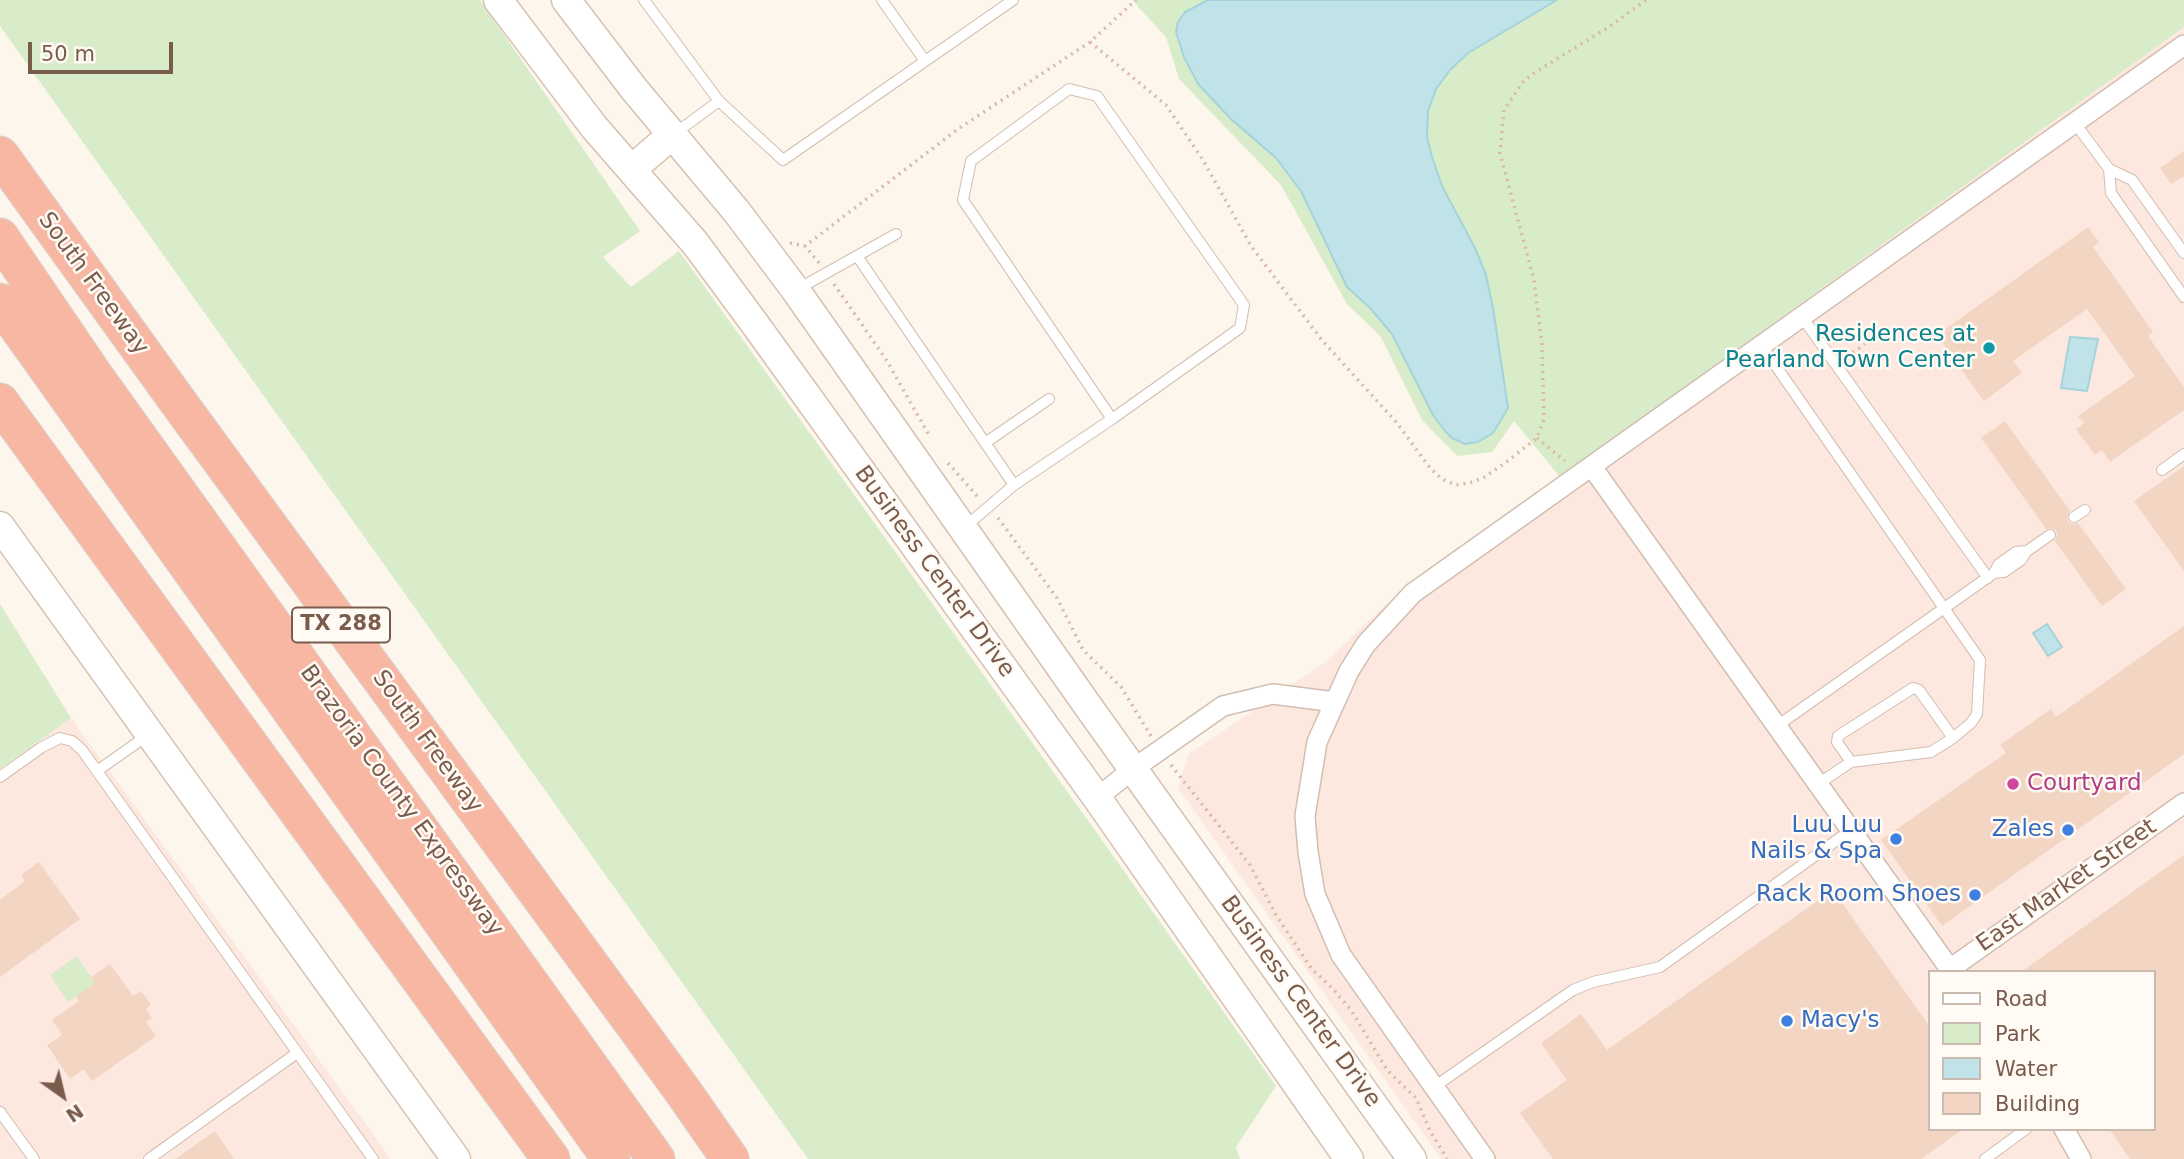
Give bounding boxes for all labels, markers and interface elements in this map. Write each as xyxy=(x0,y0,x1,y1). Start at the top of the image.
scale bar xyxy=(32,28,177,72)
text: 50 m xyxy=(41,42,95,66)
street label: South Freeway xyxy=(32,207,154,361)
place label: Residences at Pearland Town Center xyxy=(1725,321,1975,375)
marker: Residences at Pearland Town Center xyxy=(1981,340,1997,356)
street label: Business Center Drive xyxy=(848,461,1020,683)
road number: TX 288 xyxy=(292,608,390,642)
street label: Brazoria County Expressway xyxy=(293,660,509,942)
street label: South Freeway xyxy=(366,665,488,819)
place label: Courtyard xyxy=(2027,770,2142,798)
marker: Courtyard xyxy=(2005,776,2021,792)
place label: Luu Luu Nails & Spa xyxy=(1750,812,1882,866)
street label: East Market Street xyxy=(1972,814,2162,958)
place label: Zales xyxy=(1992,816,2054,844)
marker: Zales xyxy=(2060,822,2076,838)
marker: Luu Luu Nails & Spa xyxy=(1888,831,1904,847)
place label: Rack Room Shoes xyxy=(1756,881,1961,909)
marker: Rack Room Shoes xyxy=(1967,887,1983,903)
street label: Business Center Drive xyxy=(1214,891,1386,1113)
legend xyxy=(1928,970,2156,1131)
text: Road xyxy=(1995,987,2048,1011)
place label: Macy's xyxy=(1801,1007,1880,1035)
marker: Macy's xyxy=(1779,1013,1795,1029)
text: Park xyxy=(1995,1022,2040,1046)
text: Water xyxy=(1995,1057,2057,1081)
north arrow xyxy=(28,1061,98,1131)
text: Building xyxy=(1995,1092,2080,1116)
text: N xyxy=(62,1100,87,1127)

